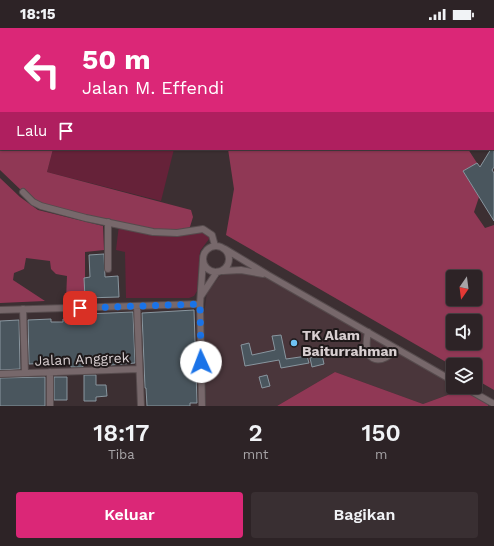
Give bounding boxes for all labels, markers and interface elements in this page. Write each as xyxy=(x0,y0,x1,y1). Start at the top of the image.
text: 18:15 xyxy=(20,5,56,23)
text: 50 m xyxy=(82,43,151,76)
icon: left xyxy=(16,44,68,96)
text: Jalan M. Effendi xyxy=(82,77,224,98)
icon: arrive xyxy=(55,120,77,142)
text: Lalu xyxy=(16,122,47,140)
north arrow xyxy=(446,270,482,306)
map controls xyxy=(446,270,482,394)
pin xyxy=(63,291,97,325)
icon: arrive xyxy=(69,297,91,319)
button: sound xyxy=(446,314,482,350)
place label: TK Alam Baiturrahman xyxy=(302,327,397,359)
marker: TK Alam Baiturrahman xyxy=(289,338,299,348)
position arrow xyxy=(180,341,222,383)
street label: Jalan Anggrek xyxy=(34,349,130,369)
button: layers xyxy=(446,358,482,394)
text: 18:17 xyxy=(93,419,149,447)
text: 2 xyxy=(248,419,263,447)
text: 150 xyxy=(362,419,401,447)
text: Tiba xyxy=(108,447,135,462)
text: mnt xyxy=(243,447,268,462)
text: m xyxy=(375,447,387,462)
button: Keluar xyxy=(16,492,243,538)
button: Bagikan xyxy=(251,492,478,538)

